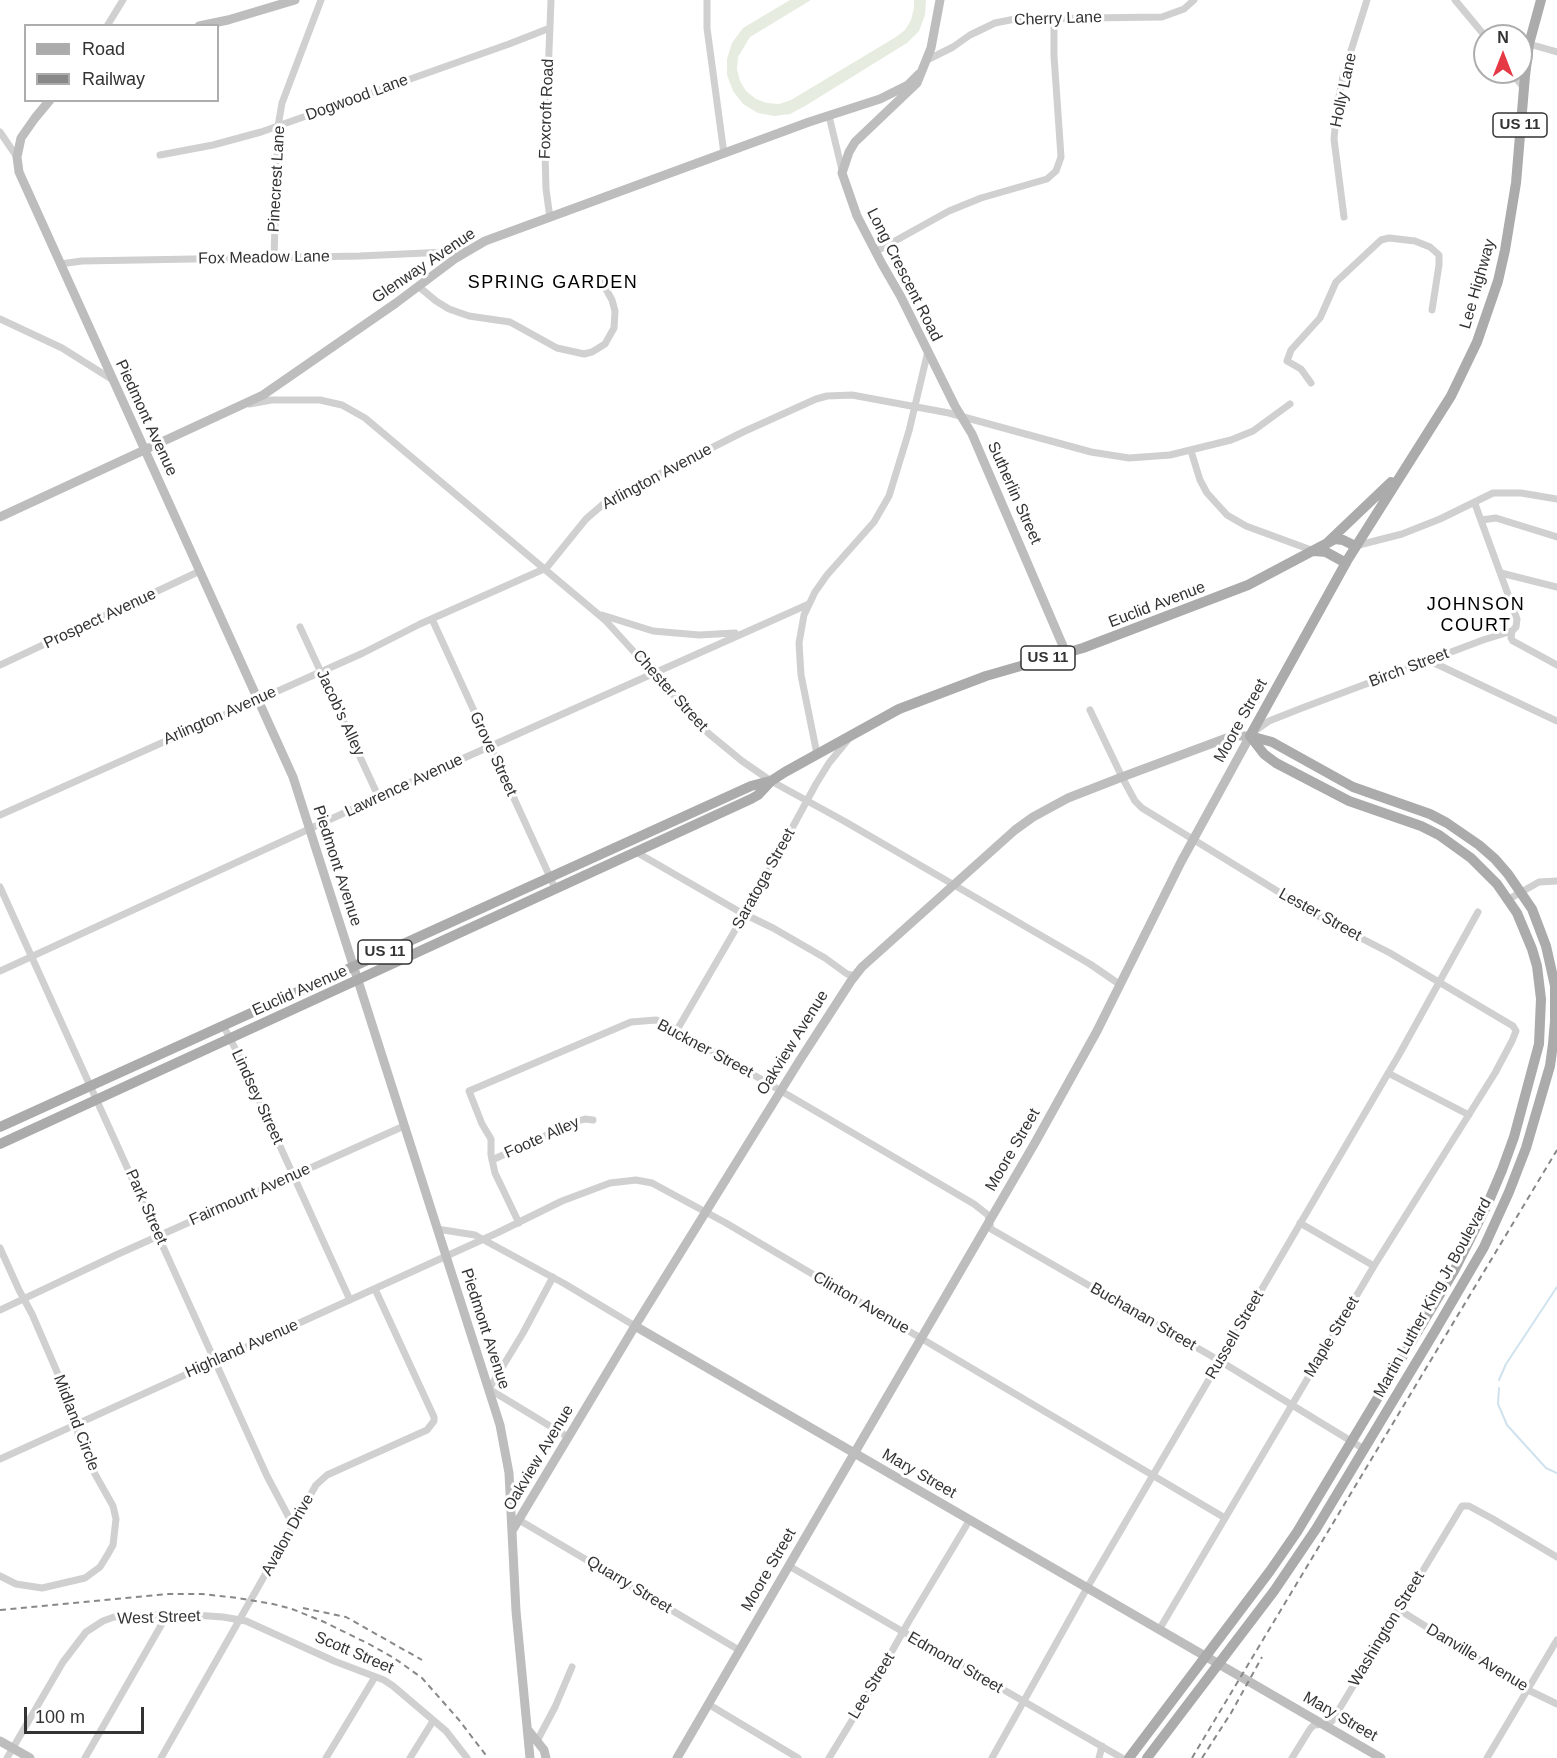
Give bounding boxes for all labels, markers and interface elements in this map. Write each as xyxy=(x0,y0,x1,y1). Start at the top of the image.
street label: Cherry Lane xyxy=(1014,8,1102,30)
legend xyxy=(24,24,219,102)
north arrow xyxy=(1473,24,1533,84)
text: N xyxy=(1497,29,1509,46)
text: Road xyxy=(82,39,125,59)
street label: Holly Lane xyxy=(1327,51,1361,129)
street label: Foxcroft Road xyxy=(536,58,558,160)
text: Railway xyxy=(82,69,145,89)
street label: Dogwood Lane xyxy=(303,71,411,125)
road number: US 11 xyxy=(1493,113,1547,137)
street label: Pinecrest Lane xyxy=(265,125,289,233)
street label: Long Crescent Road xyxy=(862,205,946,345)
street label: Glenway Avenue xyxy=(369,224,479,308)
street label: Lee Highway xyxy=(1456,237,1500,331)
street label: Fox Meadow Lane xyxy=(198,247,330,269)
district label: SPRING GARDEN xyxy=(468,272,638,294)
street label: Piedmont Avenue xyxy=(111,357,181,479)
street label: Sutherlin Street xyxy=(983,439,1045,547)
street label: Arlington Avenue xyxy=(599,440,715,514)
street label: Euclid Avenue xyxy=(1106,578,1208,632)
street label: Prospect Avenue xyxy=(41,585,159,653)
district label: JOHNSON COURT xyxy=(1427,594,1525,636)
street label: Birch Street xyxy=(1367,644,1451,692)
street label: Chester Street xyxy=(628,646,712,736)
road number: US 11 xyxy=(1021,646,1075,670)
street label: Jacob's Alley xyxy=(312,667,368,759)
street label: Moore Street xyxy=(1210,676,1272,766)
street label: Arlington Avenue xyxy=(161,683,279,749)
street label: Grove Street xyxy=(465,709,521,799)
street label: Lawrence Avenue xyxy=(342,750,466,822)
street label: Piedmont Avenue xyxy=(308,803,366,929)
street label: Saratoga Street xyxy=(728,825,800,933)
street label: Lester Street xyxy=(1275,884,1365,946)
road number: US 11 xyxy=(358,940,412,964)
street label: Euclid Avenue xyxy=(250,961,350,1021)
street label: Oakview Avenue xyxy=(753,987,833,1099)
street label: Buckner Street xyxy=(654,1016,756,1082)
street label: Lindsey Street xyxy=(227,1047,287,1147)
street label: Moore Street xyxy=(982,1105,1044,1195)
street label: Foote Alley xyxy=(502,1113,582,1163)
street label: Fairmount Avenue xyxy=(187,1160,313,1230)
street label: Park Street xyxy=(121,1167,171,1247)
street label: Martin Luther King Jr Boulevard xyxy=(1370,1195,1496,1401)
street label: Piedmont Avenue xyxy=(456,1266,514,1392)
street label: Clinton Avenue xyxy=(809,1268,913,1338)
street label: Buchanan Street xyxy=(1087,1279,1199,1355)
street label: Russell Street xyxy=(1202,1287,1268,1383)
street label: Maple Street xyxy=(1300,1293,1364,1381)
street label: Highland Avenue xyxy=(183,1316,301,1382)
street label: Midland Circle xyxy=(49,1372,103,1474)
street label: Oakview Avenue xyxy=(500,1402,578,1514)
street label: Mary Street xyxy=(878,1445,960,1503)
street label: Avalon Drive xyxy=(258,1491,318,1579)
street label: Moore Street xyxy=(738,1525,800,1615)
street label: Quarry Street xyxy=(583,1552,675,1618)
street label: Washington Street xyxy=(1345,1568,1429,1690)
street label: West Street xyxy=(117,1607,201,1629)
street label: Danville Avenue xyxy=(1423,1620,1531,1696)
street label: Scott Street xyxy=(312,1628,396,1678)
street label: Edmond Street xyxy=(904,1628,1006,1698)
street label: Lee Street xyxy=(845,1649,899,1723)
street label: Mary Street xyxy=(1299,1688,1381,1746)
scale bar xyxy=(27,1695,147,1733)
text: 100 m xyxy=(35,1707,85,1727)

